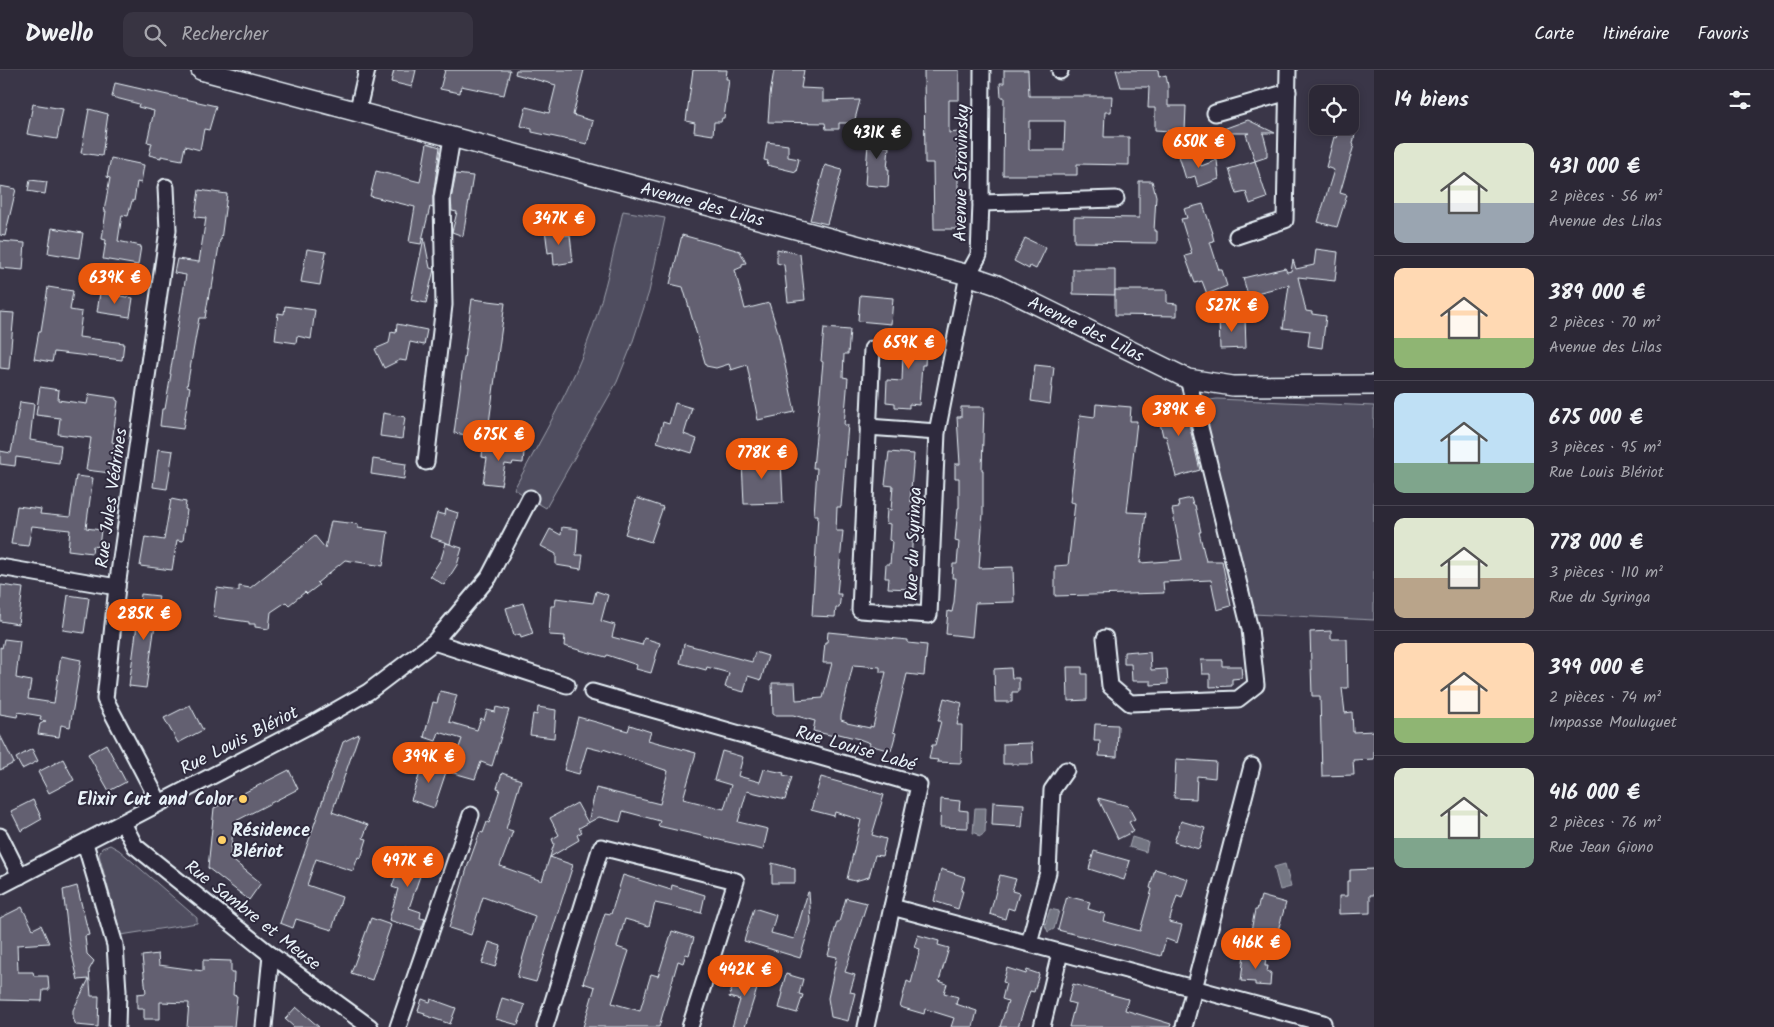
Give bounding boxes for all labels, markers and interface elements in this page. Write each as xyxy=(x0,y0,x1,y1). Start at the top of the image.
search box xyxy=(123,12,473,57)
text: Dwello xyxy=(25,15,93,54)
text: Rechercher xyxy=(181,20,268,50)
text: Carte xyxy=(1534,20,1574,49)
text: Itinéraire xyxy=(1602,20,1669,49)
text: Favoris xyxy=(1697,20,1749,49)
icon: search xyxy=(141,21,169,49)
text: 14 biens xyxy=(1394,84,1469,117)
map controls xyxy=(1309,85,1359,135)
button: locate xyxy=(1309,85,1359,135)
icon: filters xyxy=(1726,86,1754,114)
street label: Avenue Stravinsky xyxy=(947,104,978,242)
pin: 431K € xyxy=(836,118,918,160)
text: 431K € xyxy=(853,121,901,146)
pin: 650K € xyxy=(1158,126,1240,169)
text: 650K € xyxy=(1174,130,1224,155)
text: 431 000 € xyxy=(1549,151,1640,184)
icon: home xyxy=(1434,163,1494,223)
street label: Avenue des Lilas xyxy=(637,175,767,236)
text: 2 pièces · 56 m² xyxy=(1549,184,1663,209)
pin: 347K € xyxy=(518,204,600,246)
text: 347K € xyxy=(534,207,584,232)
text: Avenue des Lilas xyxy=(1549,209,1662,234)
pin: 639K € xyxy=(74,262,156,305)
text: 639K € xyxy=(89,266,141,291)
text: 389 000 € xyxy=(1549,277,1645,310)
icon: home xyxy=(1434,288,1494,348)
street label: Avenue des Lilas xyxy=(1022,289,1149,371)
pin: 527K € xyxy=(1191,290,1273,333)
text: 527K € xyxy=(1207,294,1257,319)
text: 2 pièces · 70 m² xyxy=(1549,310,1660,335)
pin: 659K € xyxy=(868,328,950,370)
text: 659K € xyxy=(884,331,934,356)
text: Avenue des Lilas xyxy=(1549,335,1662,360)
pin: 389K € xyxy=(1138,394,1220,437)
text: 389K € xyxy=(1153,398,1205,423)
text: 675 000 € xyxy=(1549,402,1643,435)
icon: home xyxy=(1434,413,1494,473)
pin: 675K € xyxy=(458,420,540,462)
text: 675K € xyxy=(474,423,524,448)
street label: Rue Jules Védrines xyxy=(88,426,137,570)
text: 3 pièces · 95 m² xyxy=(1549,435,1661,460)
pin: 778K € xyxy=(721,438,803,480)
text: 778K € xyxy=(737,441,787,466)
text: Rue Louis Blériot xyxy=(1549,460,1664,485)
street label: Rue du Syringa xyxy=(898,486,931,602)
text: 778 000 € xyxy=(1549,527,1643,560)
icon: home xyxy=(1434,538,1494,598)
text: 3 pièces · 110 m² xyxy=(1549,560,1663,585)
text: Rue du Syringa xyxy=(1549,585,1651,610)
pin: 285K € xyxy=(103,598,185,641)
text: 285K € xyxy=(118,602,170,627)
text: 399 000 € xyxy=(1549,652,1644,685)
icon: home xyxy=(1434,663,1494,723)
text: 2 pièces · 74 m² xyxy=(1549,685,1661,710)
street label: Rue Louis Blériot xyxy=(175,699,305,784)
text: Impasse Mouluquet xyxy=(1549,710,1677,735)
street label: Rue Louise Labé xyxy=(792,718,920,781)
pin: 399K € xyxy=(388,742,470,784)
text: 399K € xyxy=(404,745,454,770)
text: 416 000 € xyxy=(1549,777,1640,810)
place label: Elixir Cut and Color xyxy=(77,786,234,815)
icon: home xyxy=(1434,788,1494,848)
marker: Elixir Cut and Color xyxy=(237,793,249,805)
text: 2 pièces · 76 m² xyxy=(1549,810,1661,835)
place label: Résidence Blériot xyxy=(232,817,310,867)
marker: Résidence Blériot xyxy=(216,834,228,846)
text: Rue Jean Giono xyxy=(1549,835,1653,860)
pin: 497K € xyxy=(367,846,449,888)
text: 497K € xyxy=(383,849,433,874)
street label: Rue Sambre et Meuse xyxy=(178,853,327,979)
pin: 416K € xyxy=(1215,928,1297,970)
text: 416K € xyxy=(1232,931,1280,956)
pin: 442K € xyxy=(704,954,786,997)
text: 442K € xyxy=(719,958,771,983)

